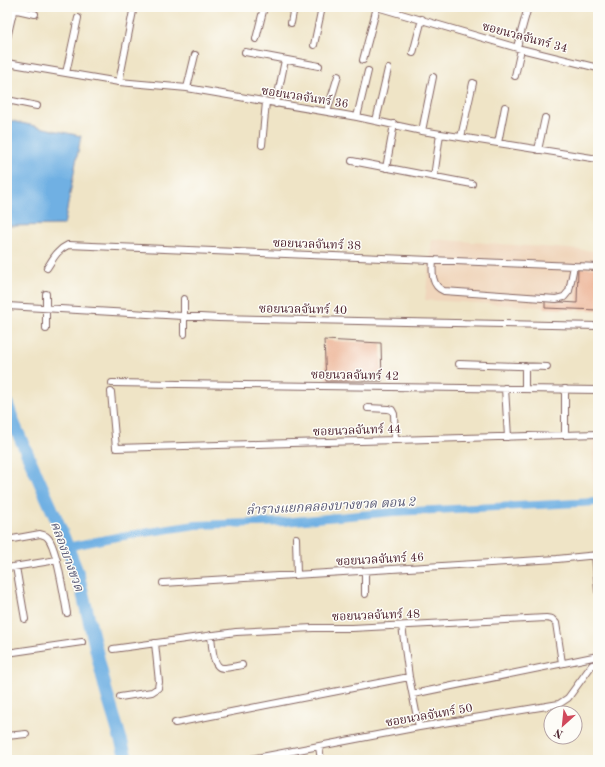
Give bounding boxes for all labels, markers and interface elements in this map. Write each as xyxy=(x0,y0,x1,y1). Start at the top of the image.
street label: ซอยนวลจันทร์ 34 xyxy=(481,19,569,55)
street label: ซอยนวลจันทร์ 36 xyxy=(260,83,350,111)
street label: ซอยนวลจันทร์ 38 xyxy=(273,235,361,253)
street label: ซอยนวลจันทร์ 40 xyxy=(259,301,347,317)
street label: ซอยนวลจันทร์ 42 xyxy=(311,367,399,383)
street label: ซอยนวลจันทร์ 44 xyxy=(313,421,401,439)
water label: ลำรางแยกคลองบางขวด ตอน 2 xyxy=(246,495,417,517)
water label: คลองบางขวด xyxy=(48,520,86,594)
street label: ซอยนวลจันทร์ 46 xyxy=(336,550,424,568)
street label: ซอยนวลจันทร์ 48 xyxy=(332,606,420,624)
street label: ซอยนวลจันทร์ 50 xyxy=(384,700,474,730)
north arrow xyxy=(543,705,583,745)
text: N xyxy=(552,725,565,739)

